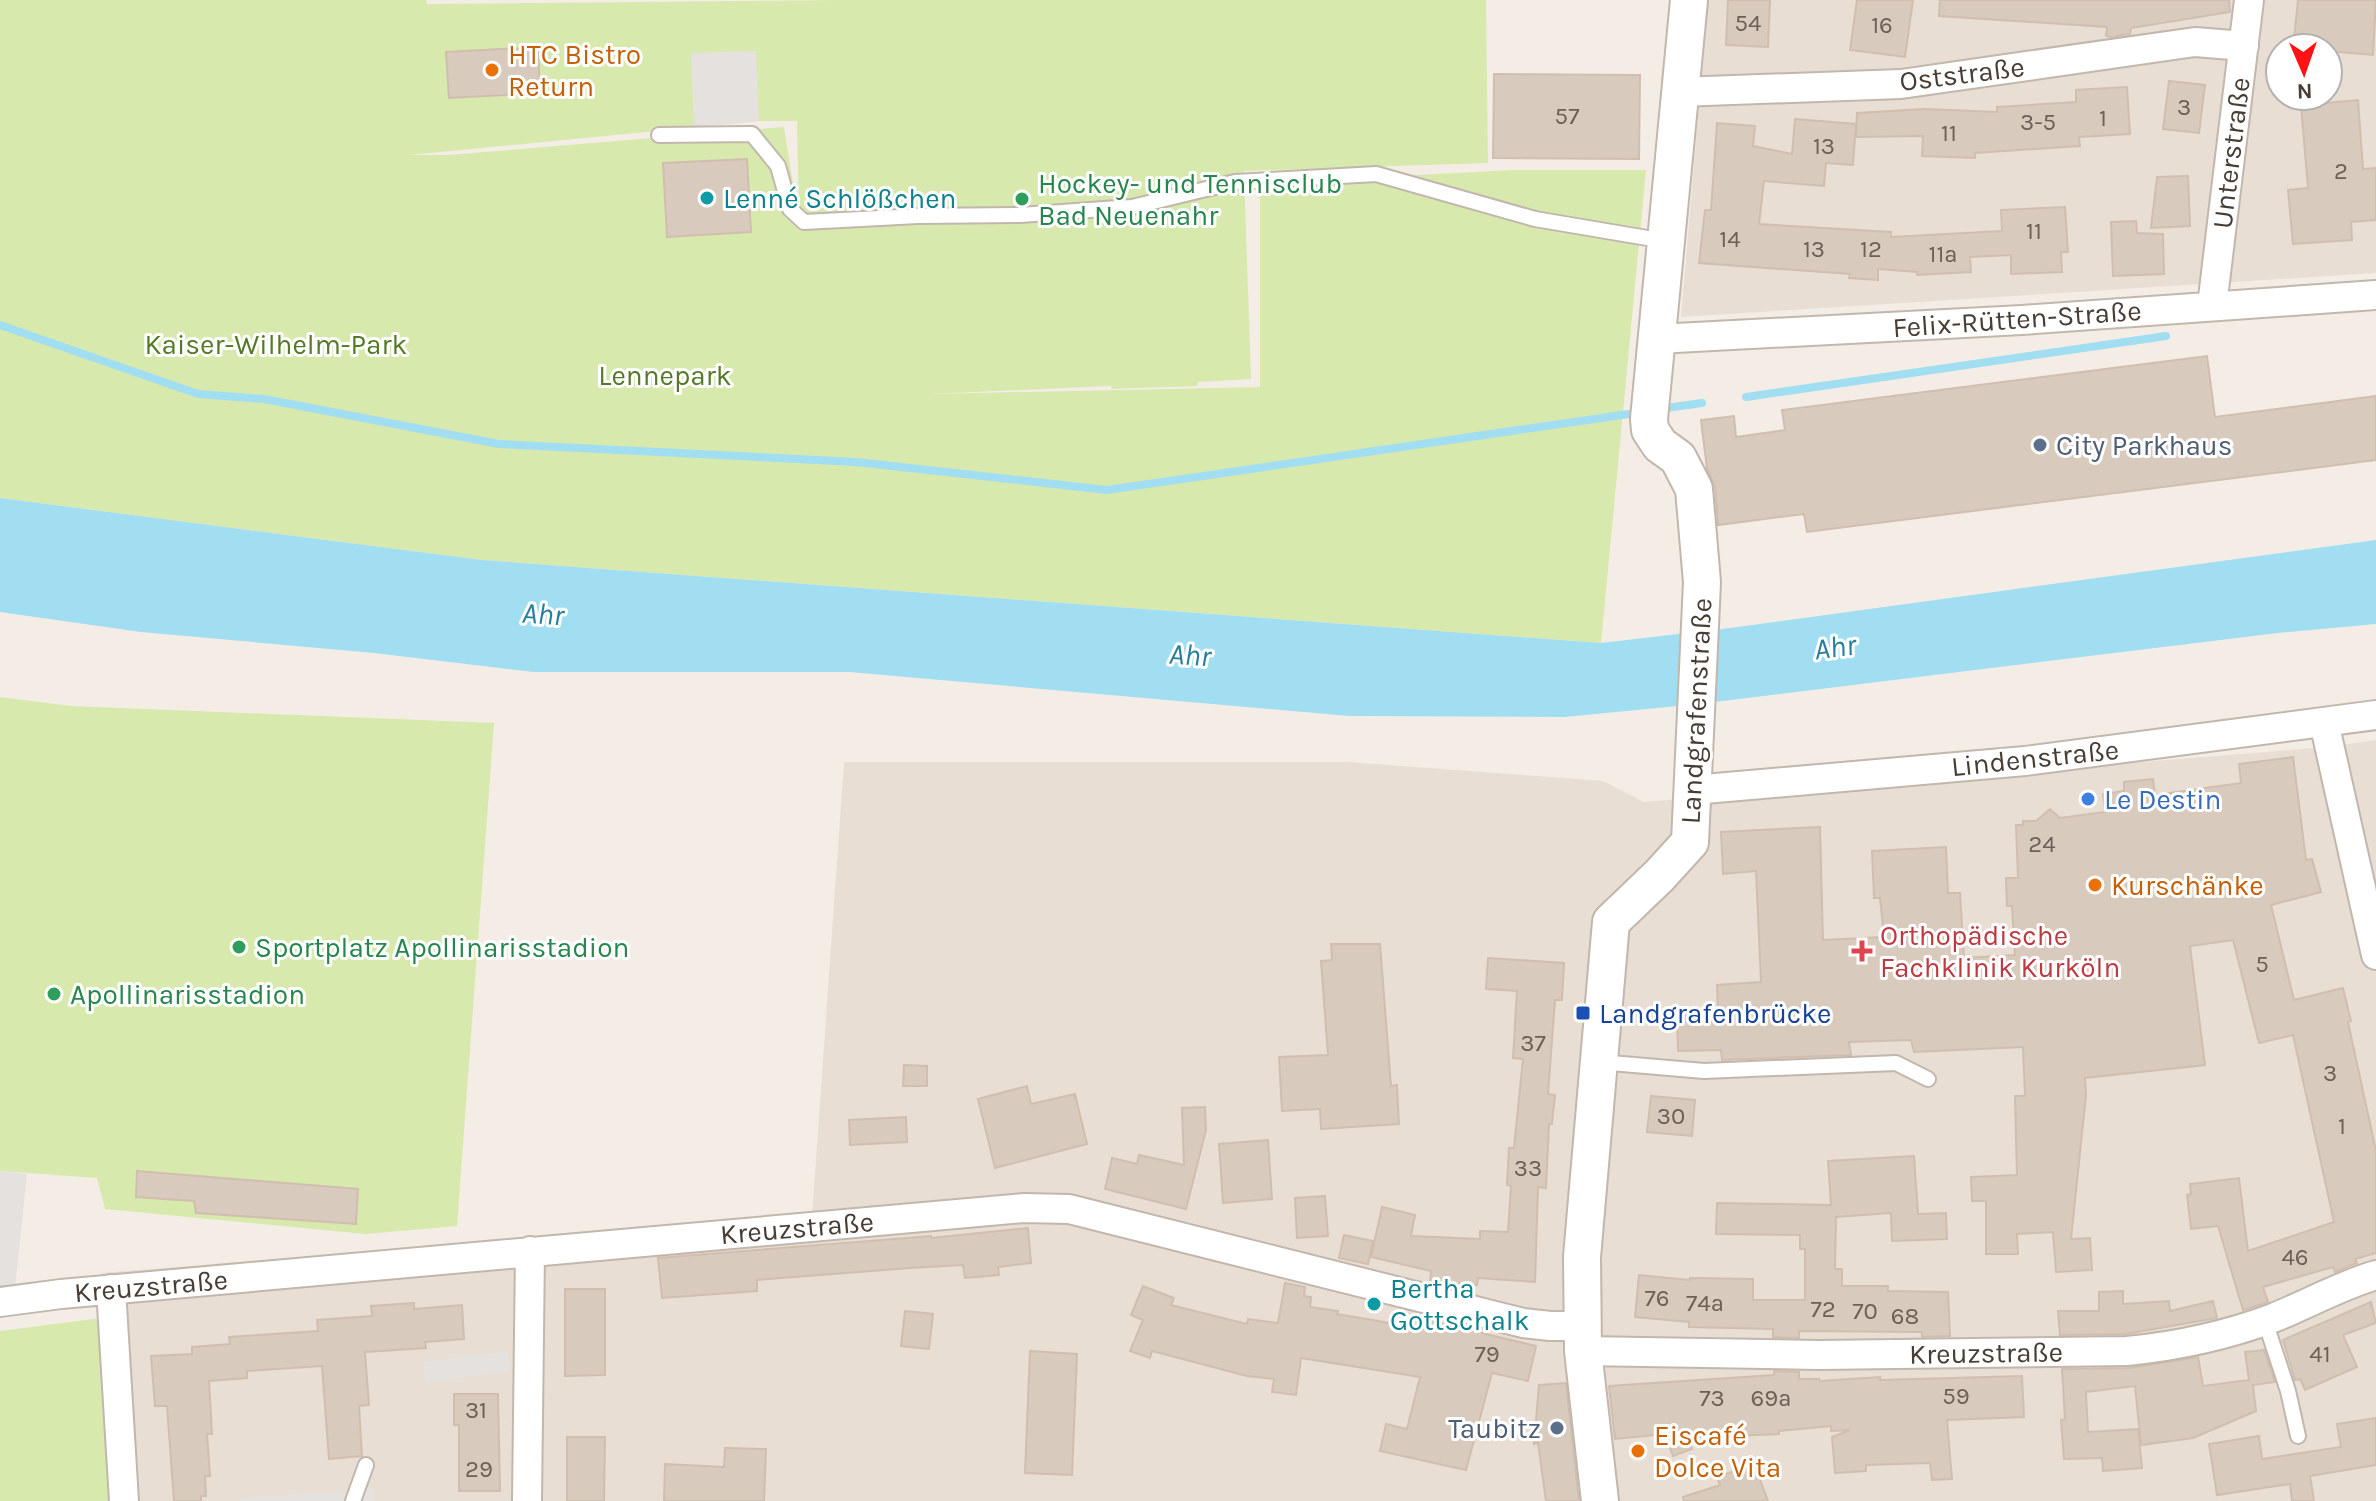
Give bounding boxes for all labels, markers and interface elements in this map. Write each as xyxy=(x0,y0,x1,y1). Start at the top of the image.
house number: 54 xyxy=(1735,9,1761,37)
house number: 16 xyxy=(1871,11,1893,39)
north arrow xyxy=(2264,32,2344,112)
place label: HTC Bistro Return xyxy=(508,38,641,103)
street label: Oststraße xyxy=(1898,50,2026,98)
marker: HTC Bistro Return xyxy=(483,61,501,79)
street label: Unterstraße xyxy=(2205,75,2257,231)
text: N xyxy=(2296,78,2313,104)
house number: 3 xyxy=(2177,93,2191,121)
house number: 57 xyxy=(1555,102,1579,130)
house number: 1 xyxy=(2099,104,2107,132)
house number: 3-5 xyxy=(2020,108,2056,136)
house number: 11 xyxy=(1941,119,1957,147)
house number: 13 xyxy=(1813,132,1835,160)
house number: 2 xyxy=(2334,157,2348,185)
place label: Hockey- und Tennisclub Bad Neuenahr xyxy=(1038,167,1342,232)
place label: Lenné Schlößchen xyxy=(723,182,957,215)
marker: Lenné Schlößchen xyxy=(698,189,716,207)
marker: Hockey- und Tennisclub Bad Neuenahr xyxy=(1013,190,1031,208)
house number: 11 xyxy=(2026,217,2042,245)
house number: 14 xyxy=(1719,225,1741,253)
house number: 13 xyxy=(1803,235,1825,263)
house number: 12 xyxy=(1860,235,1882,263)
house number: 11a xyxy=(1928,240,1958,268)
street label: Felix-Rütten-Straße xyxy=(1892,294,2142,344)
park label: Kaiser-Wilhelm-Park xyxy=(145,328,407,361)
park label: Lennepark xyxy=(598,359,732,392)
place label: City Parkhaus xyxy=(2056,429,2233,462)
marker: City Parkhaus xyxy=(2031,436,2049,454)
water label: Ahr xyxy=(521,595,567,634)
street label: Landgrafenstraße xyxy=(1674,597,1718,825)
water label: Ahr xyxy=(1812,626,1860,667)
water label: Ahr xyxy=(1168,636,1214,675)
street label: Lindenstraße xyxy=(1949,733,2121,783)
place label: Le Destin xyxy=(2104,783,2221,816)
marker: Le Destin xyxy=(2079,790,2097,808)
house number: 24 xyxy=(2028,830,2056,858)
place label: Kurschänke xyxy=(2111,869,2264,902)
marker: Kurschänke xyxy=(2086,876,2104,894)
place label: Orthopädische Fachklinik Kurköln xyxy=(1880,919,2120,984)
place label: Sportplatz Apollinarisstadion xyxy=(255,931,629,964)
marker: Sportplatz Apollinarisstadion xyxy=(230,938,248,956)
marker: Orthopädische Fachklinik Kurköln xyxy=(1851,940,1873,962)
house number: 5 xyxy=(2255,950,2269,978)
place label: Apollinarisstadion xyxy=(70,978,305,1011)
marker: Apollinarisstadion xyxy=(45,985,63,1003)
place label: Landgrafenbrücke xyxy=(1599,997,1831,1030)
marker: Landgrafenbrücke xyxy=(1574,1004,1592,1022)
house number: 37 xyxy=(1520,1029,1546,1057)
house number: 3 xyxy=(2323,1059,2337,1087)
house number: 30 xyxy=(1657,1102,1685,1130)
house number: 1 xyxy=(2338,1112,2346,1140)
house number: 33 xyxy=(1514,1154,1542,1182)
street label: Kreuzstraße xyxy=(719,1205,875,1251)
house number: 46 xyxy=(2281,1243,2309,1271)
street label: Kreuzstraße xyxy=(73,1263,229,1309)
place label: Bertha Gottschalk xyxy=(1390,1272,1529,1337)
house number: 76 xyxy=(1644,1284,1670,1312)
house number: 74a xyxy=(1686,1289,1724,1317)
marker: Bertha Gottschalk xyxy=(1365,1295,1383,1313)
house number: 72 xyxy=(1810,1295,1836,1323)
house number: 70 xyxy=(1852,1297,1878,1325)
house number: 68 xyxy=(1891,1302,1919,1330)
street label: Kreuzstraße xyxy=(1909,1335,2063,1371)
house number: 79 xyxy=(1474,1340,1500,1368)
house number: 41 xyxy=(2309,1340,2331,1368)
house number: 59 xyxy=(1942,1382,1970,1410)
house number: 73 xyxy=(1699,1384,1725,1412)
house number: 69a xyxy=(1751,1384,1791,1412)
house number: 31 xyxy=(465,1396,487,1424)
place label: Taubitz xyxy=(1448,1412,1541,1445)
marker: Taubitz xyxy=(1548,1419,1566,1437)
place label: Eiscafé Dolce Vita xyxy=(1654,1419,1781,1484)
marker: Eiscafé Dolce Vita xyxy=(1629,1442,1647,1460)
house number: 29 xyxy=(465,1455,493,1483)

